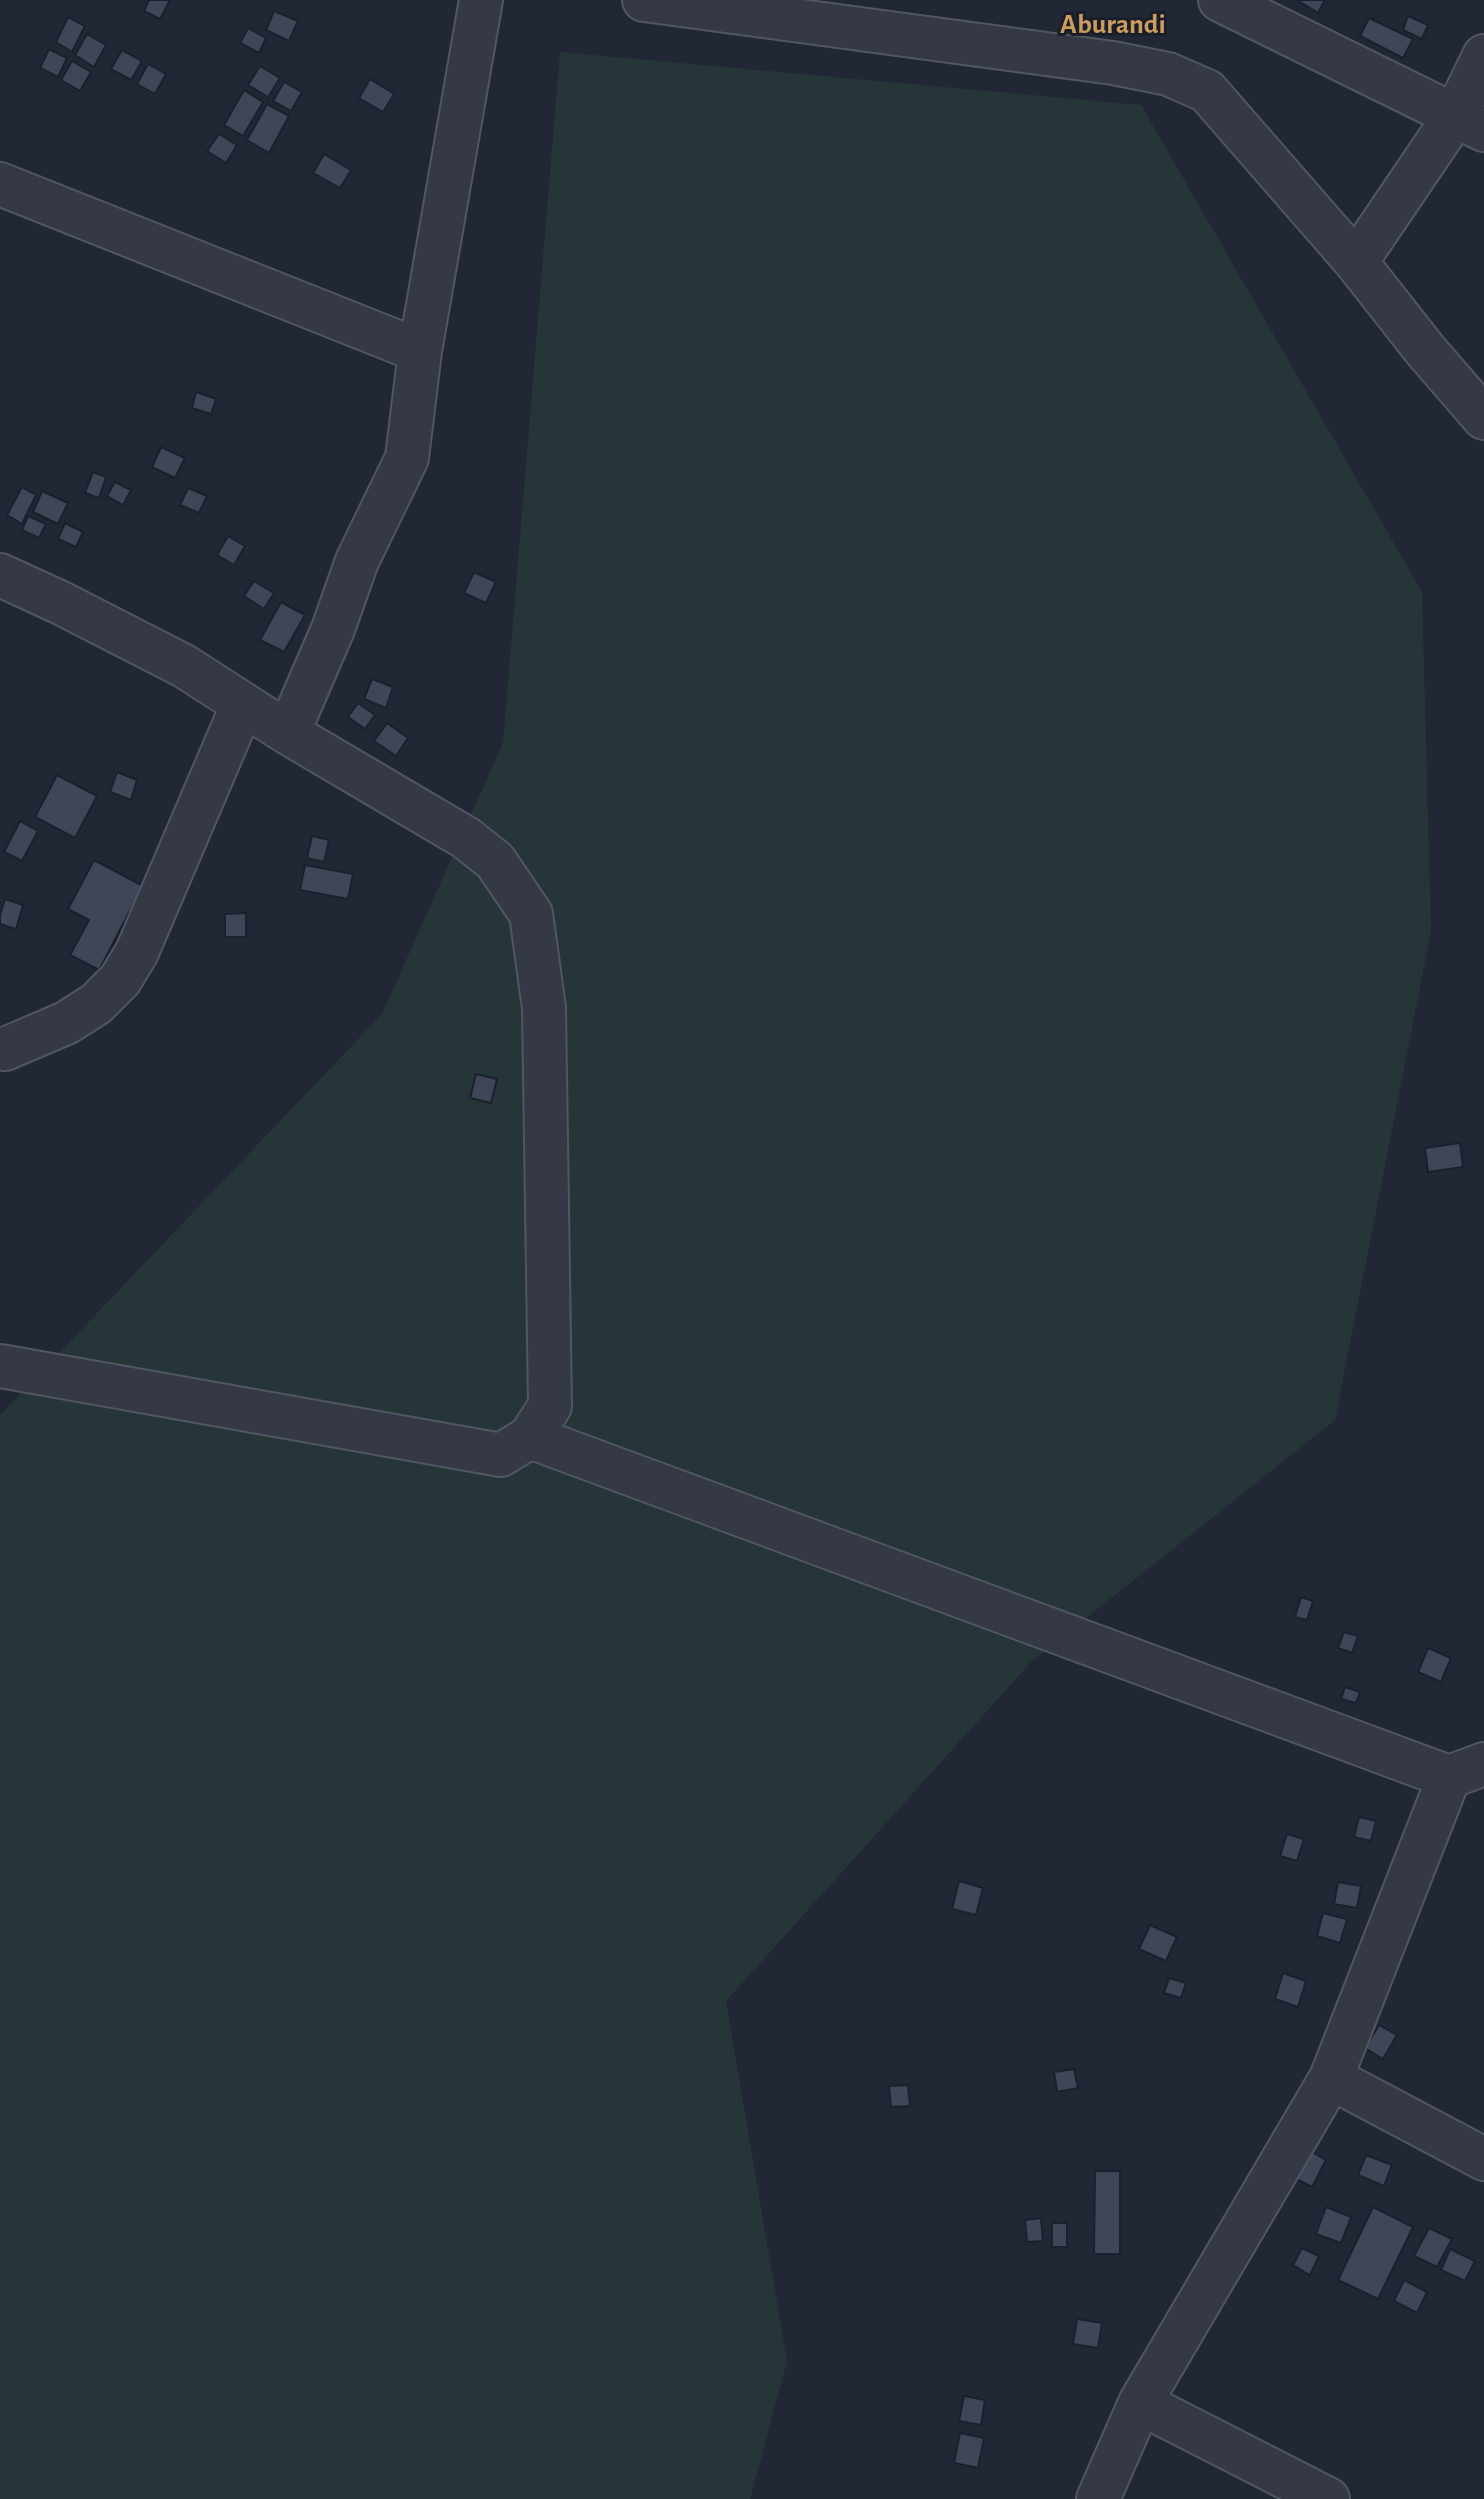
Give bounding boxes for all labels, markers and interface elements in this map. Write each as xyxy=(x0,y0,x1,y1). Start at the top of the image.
district label: Aburandi xyxy=(1060,8,1166,42)

